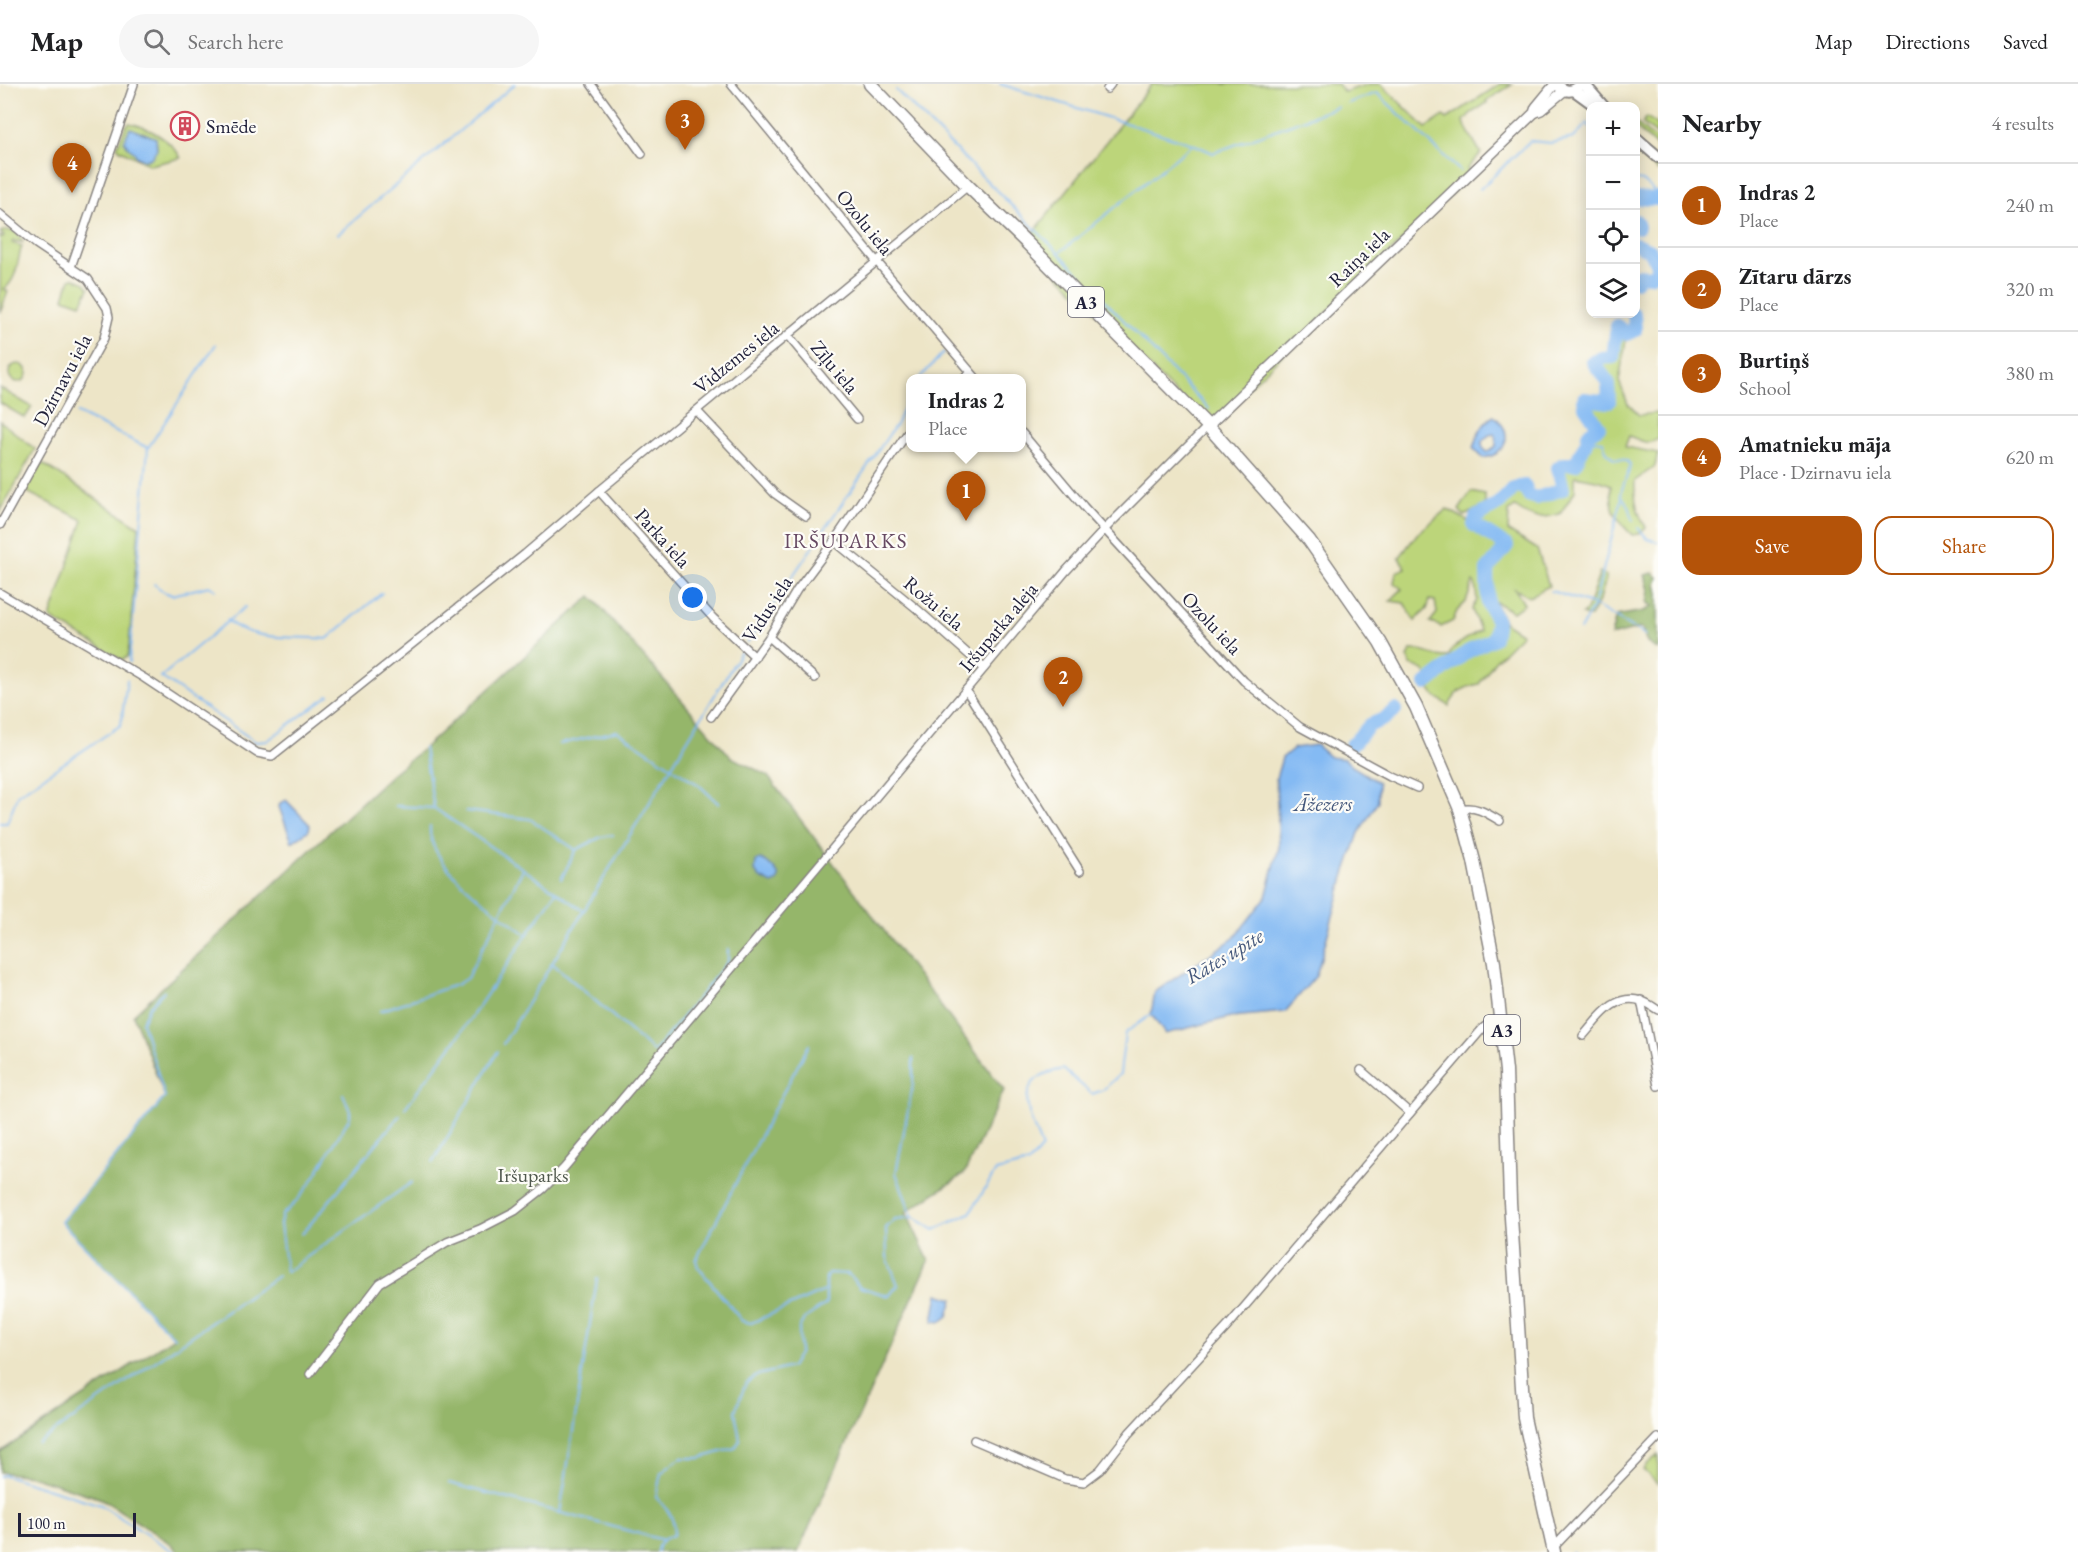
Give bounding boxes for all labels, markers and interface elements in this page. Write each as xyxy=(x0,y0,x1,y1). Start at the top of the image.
search box xyxy=(119,14,539,68)
text: Map xyxy=(30,23,83,59)
icon: search xyxy=(140,25,173,58)
text: Search here xyxy=(188,27,283,56)
text: Map xyxy=(1815,28,1852,55)
text: Directions xyxy=(1885,28,1970,55)
text: Saved xyxy=(2003,28,2048,55)
pin: 3 xyxy=(666,100,704,150)
map controls xyxy=(1586,102,1640,318)
button: + xyxy=(1586,102,1640,156)
text: Nearby xyxy=(1682,106,1762,140)
building icon: Smēde xyxy=(169,110,201,142)
text: 4 results xyxy=(1991,110,2054,136)
place label: Smēde xyxy=(206,113,257,139)
pin: 4 xyxy=(52,144,92,193)
button: − xyxy=(1586,156,1640,210)
text: Indras 2 xyxy=(1739,178,1815,207)
street label: Ozolu iela xyxy=(831,184,899,260)
text: 1 xyxy=(1696,192,1707,218)
text: 240 m xyxy=(2006,192,2054,218)
text: Place xyxy=(1739,207,1778,233)
button: locate xyxy=(1586,210,1640,264)
street label: Raiņa iela xyxy=(1323,222,1395,292)
text: Zītaru dārzs xyxy=(1739,262,1851,291)
button: layers xyxy=(1586,264,1640,318)
text: 2 xyxy=(1696,276,1707,302)
text: 320 m xyxy=(2006,276,2054,302)
road number: A3 xyxy=(1068,287,1104,317)
text: Place xyxy=(1739,291,1778,317)
street label: Vidzemes iela xyxy=(688,315,784,399)
street label: Dzirnavu iela xyxy=(27,329,97,431)
street label: Zīļu iela xyxy=(805,335,865,399)
text: Burtiņš xyxy=(1739,346,1809,375)
text: 3 xyxy=(1696,360,1707,386)
text: 380 m xyxy=(2006,360,2054,386)
popup xyxy=(906,374,1026,452)
text: School xyxy=(1739,375,1791,401)
text: Indras 2 xyxy=(928,386,1004,415)
text: Place xyxy=(928,415,967,441)
text: Amatnieku māja xyxy=(1739,430,1891,459)
text: 4 xyxy=(1696,444,1707,470)
text: 620 m xyxy=(2006,444,2054,470)
text: Place · Dzirnavu iela xyxy=(1739,459,1891,485)
pin: 1 xyxy=(946,472,986,521)
street label: Parka iela xyxy=(629,503,697,573)
button: Save xyxy=(1682,516,1862,575)
button: Share xyxy=(1874,516,2054,575)
district label: IRŠUPARKS xyxy=(784,527,908,554)
street label: Rožu iela xyxy=(898,570,970,636)
street label: Vidus iela xyxy=(736,571,798,647)
street label: Iršuparka aleja xyxy=(953,577,1043,677)
your location xyxy=(678,583,707,612)
street label: Ozolu iela xyxy=(1176,586,1248,660)
pin: 2 xyxy=(1044,658,1082,707)
water label: Āžezers xyxy=(1292,790,1352,817)
water label: Rātes upīte xyxy=(1180,922,1269,990)
road number: A3 xyxy=(1484,1015,1520,1045)
park label: Iršuparks xyxy=(498,1162,568,1188)
scale bar xyxy=(18,1510,136,1538)
text: 100 m xyxy=(27,1513,66,1534)

